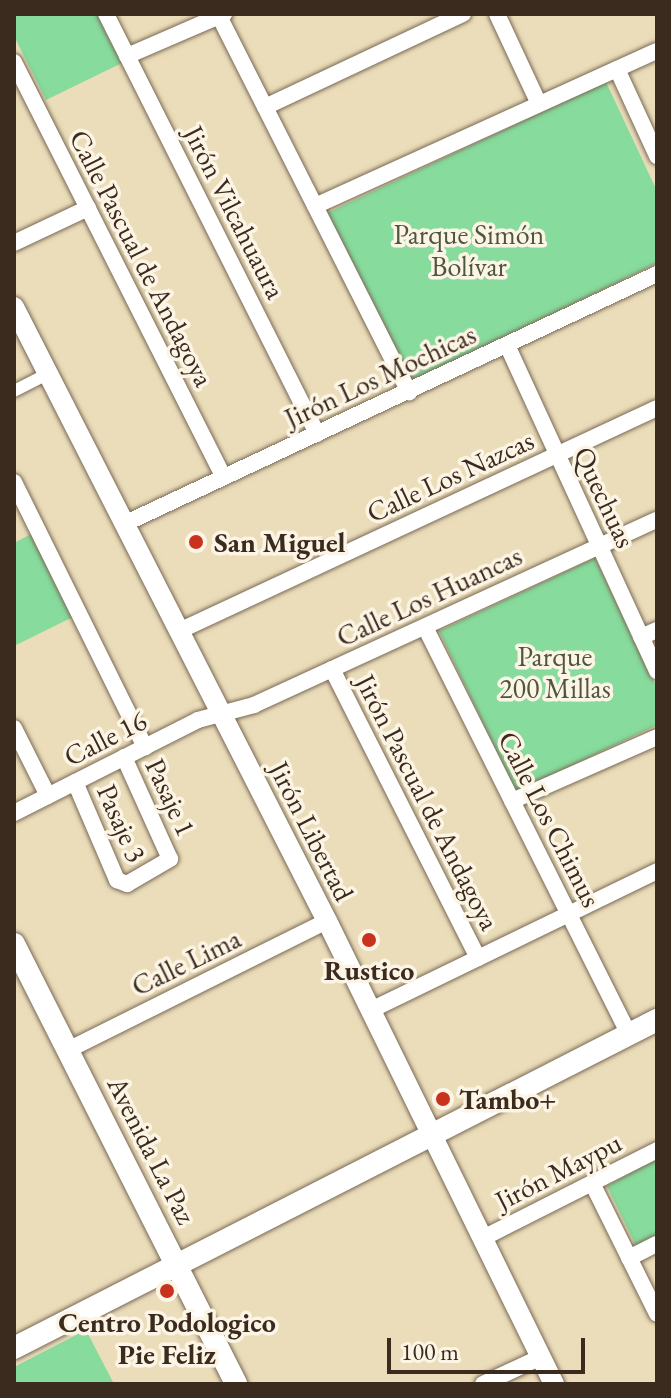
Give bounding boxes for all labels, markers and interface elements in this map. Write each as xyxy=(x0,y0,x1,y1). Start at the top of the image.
street label: Jirón Vilcahuaura xyxy=(177,120,293,304)
street label: Calle Pascual de Andagoya xyxy=(63,124,221,392)
park label: Parque Simón Bolívar xyxy=(394,217,544,283)
street label: Jirón Los Mochicas xyxy=(279,317,481,435)
street label: Calle Los Nazcas xyxy=(361,423,539,529)
street label: Quechuas xyxy=(567,441,643,553)
place label: San Miguel xyxy=(214,525,346,559)
marker: San Miguel xyxy=(185,531,207,553)
street label: Calle Los Huancas xyxy=(331,538,527,654)
park label: Parque 200 Millas xyxy=(499,639,611,705)
street label: Jirón Pascual de Andagoya xyxy=(349,669,507,935)
street label: Calle 16 xyxy=(58,703,152,773)
street label: Calle Los Chimus xyxy=(491,726,609,912)
street label: Pasaje 1 xyxy=(139,753,203,841)
street label: Jirón Libertad xyxy=(263,756,361,906)
street label: Pasaje 3 xyxy=(90,779,154,867)
street label: Calle Lima xyxy=(126,921,246,1003)
marker: Rustico xyxy=(360,931,378,949)
place label: Rustico xyxy=(324,953,414,987)
street label: Avenida La Paz xyxy=(101,1071,203,1229)
place label: Tambo+ xyxy=(459,1082,556,1116)
marker: Tambo+ xyxy=(434,1090,452,1108)
street label: Jirón Maypu xyxy=(489,1125,627,1217)
marker: Centro Podologico Pie Feliz xyxy=(156,1280,178,1302)
place label: Centro Podologico Pie Feliz xyxy=(58,1305,276,1371)
scale bar xyxy=(391,1322,589,1372)
text: 100 m xyxy=(401,1336,459,1367)

